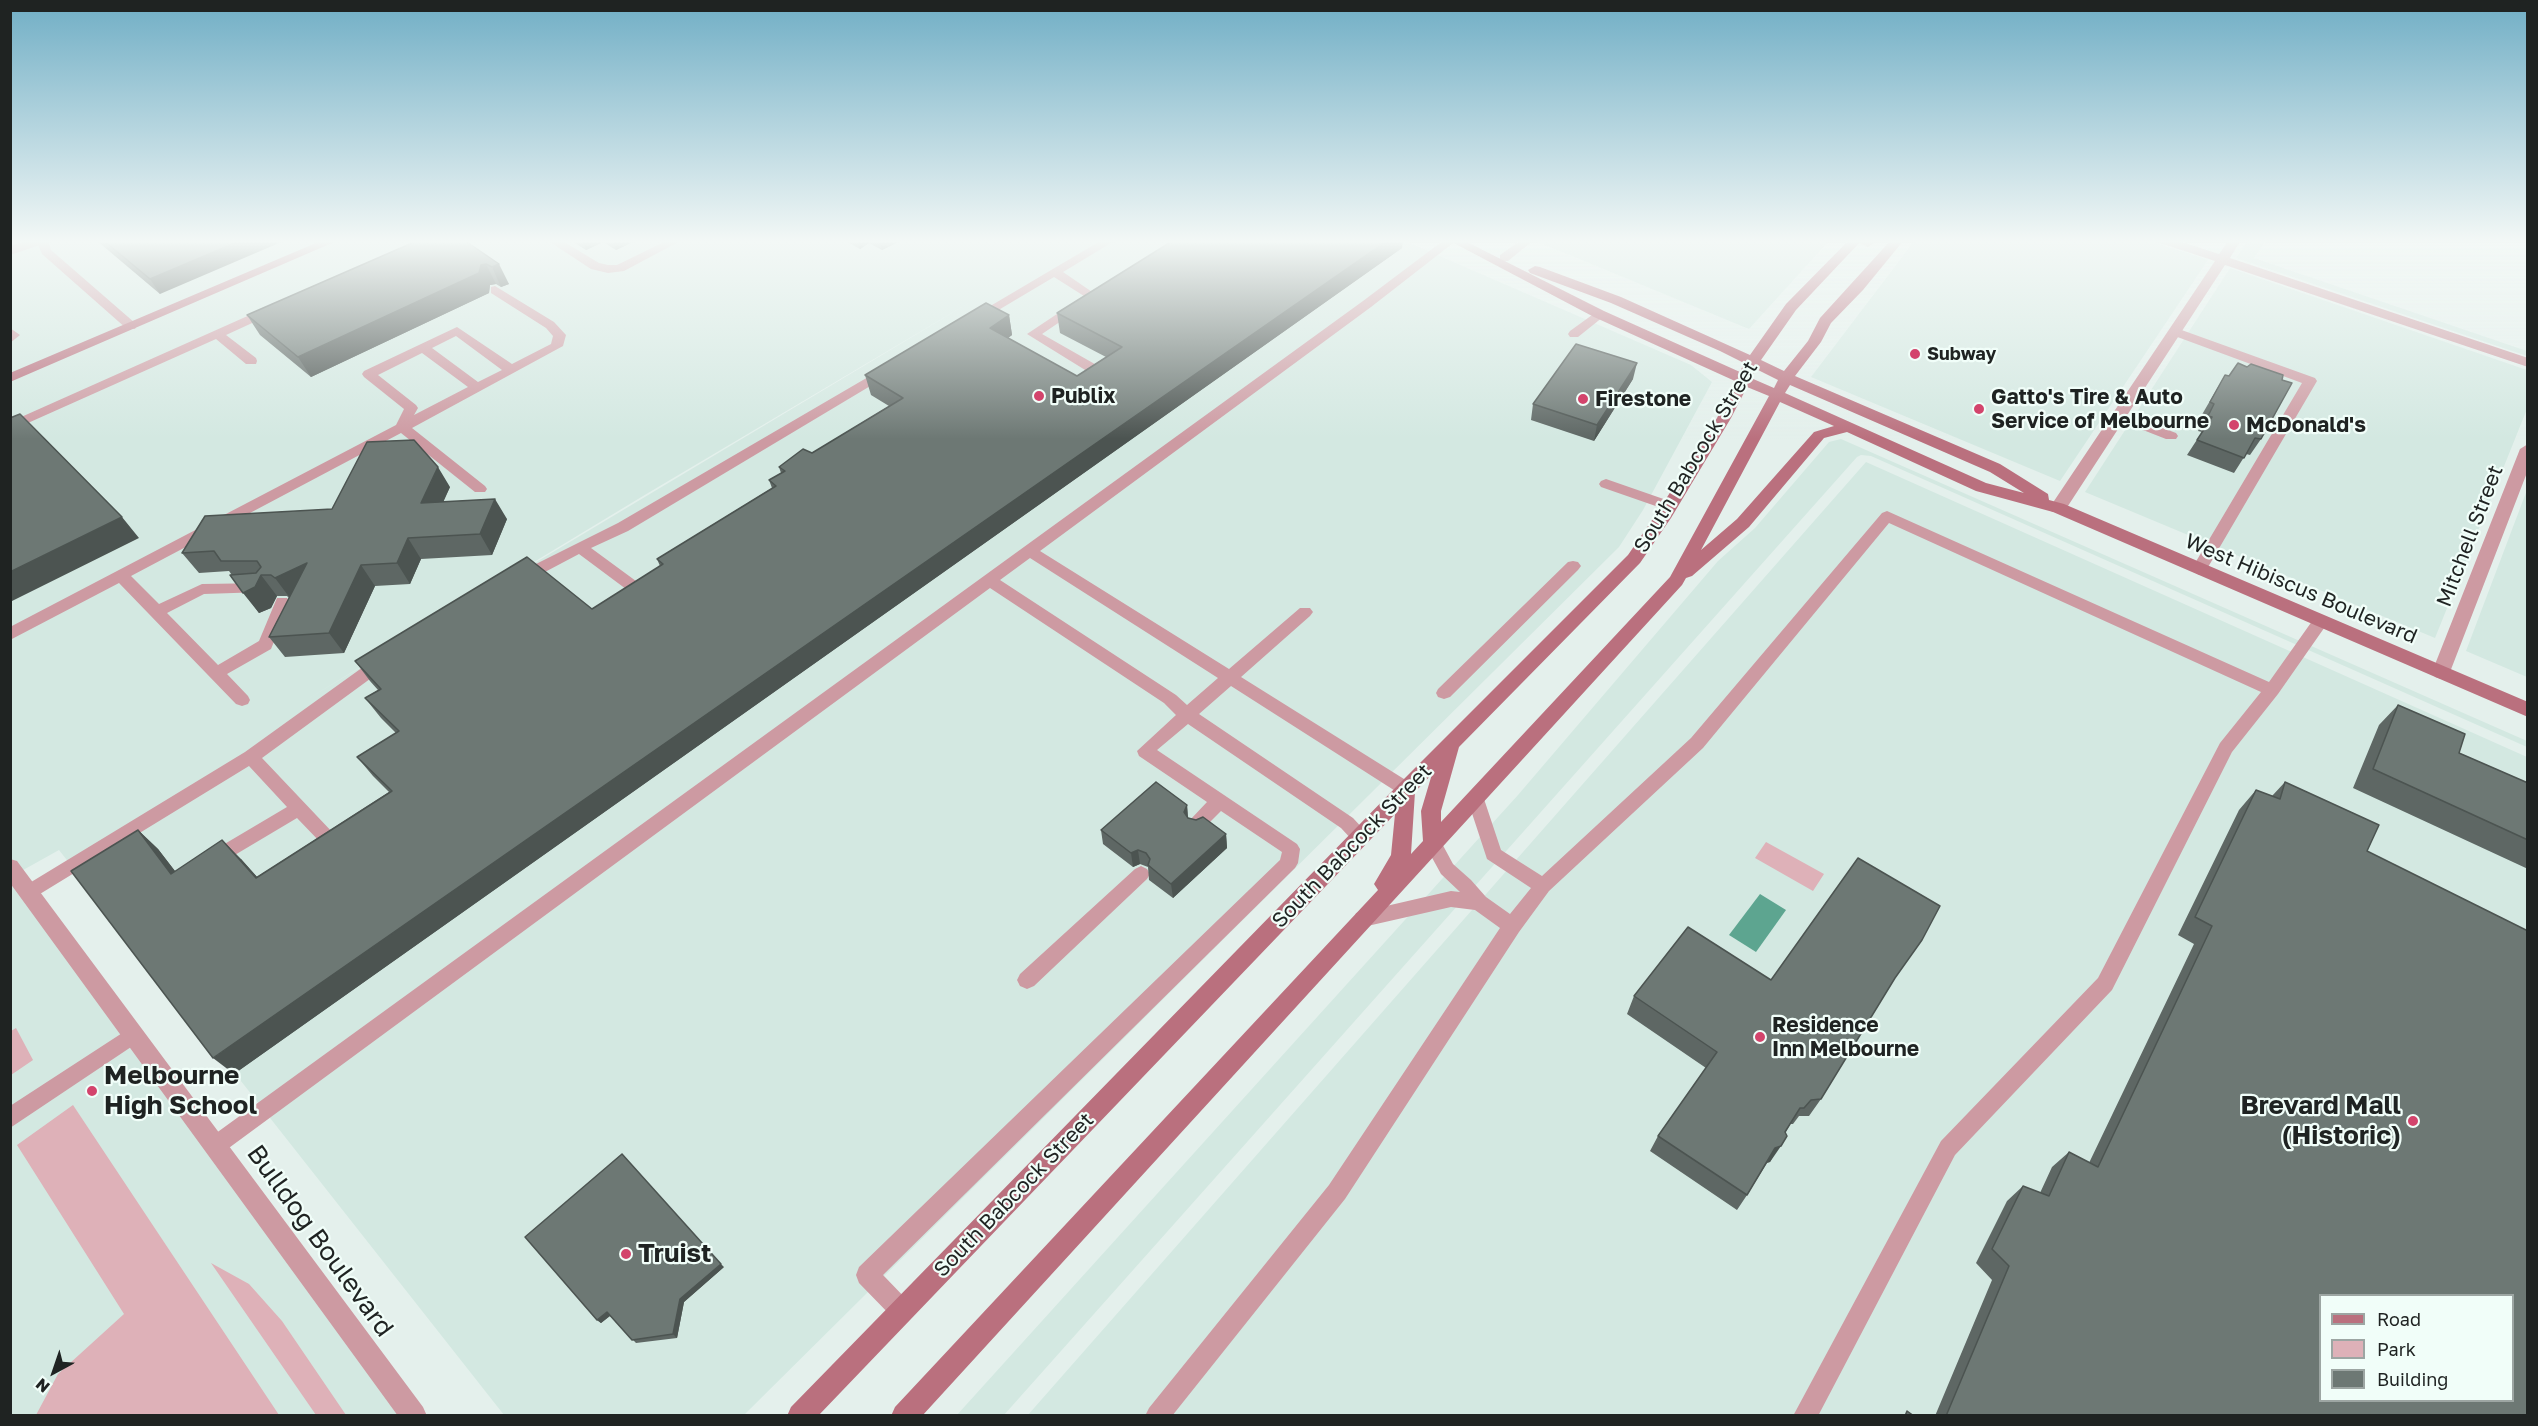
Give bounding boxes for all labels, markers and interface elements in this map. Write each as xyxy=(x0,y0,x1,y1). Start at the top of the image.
place label: Subway xyxy=(1927,343,1996,365)
marker: Subway xyxy=(1908,347,1922,361)
street label: South Babcock Street xyxy=(1629,357,1763,557)
place label: Publix xyxy=(1051,383,1115,409)
place label: Gatto's Tire & Auto Service of Melbourne xyxy=(1991,384,2209,434)
place label: Firestone xyxy=(1595,386,1691,412)
marker: Publix xyxy=(1032,389,1046,403)
marker: Firestone xyxy=(1576,392,1590,406)
marker: Gatto's Tire & Auto Service of Melbourne xyxy=(1972,402,1986,416)
place label: McDonald's xyxy=(2246,412,2366,438)
marker: McDonald's xyxy=(2227,418,2241,432)
street label: Mitchell Street xyxy=(2431,462,2509,610)
street label: West Hibiscus Boulevard xyxy=(2181,529,2421,649)
street label: South Babcock Street xyxy=(1267,759,1437,933)
place label: Residence Inn Melbourne xyxy=(1772,1012,1919,1062)
marker: Residence Inn Melbourne xyxy=(1753,1030,1767,1044)
place label: Melbourne High School xyxy=(104,1060,257,1122)
marker: Melbourne High School xyxy=(85,1084,99,1098)
place label: Brevard Mall (Historic) xyxy=(2240,1090,2401,1152)
street label: South Babcock Street xyxy=(929,1108,1099,1282)
marker: Brevard Mall (Historic) xyxy=(2406,1114,2420,1128)
street label: Bulldog Boulevard xyxy=(240,1139,400,1343)
place label: Truist xyxy=(638,1238,711,1270)
marker: Truist xyxy=(619,1247,633,1261)
legend xyxy=(2319,1294,2514,1402)
text: Road xyxy=(2377,1308,2421,1330)
text: Park xyxy=(2377,1338,2416,1360)
north arrow xyxy=(24,1342,84,1402)
text: Building xyxy=(2377,1368,2448,1390)
text: N xyxy=(31,1374,54,1397)

